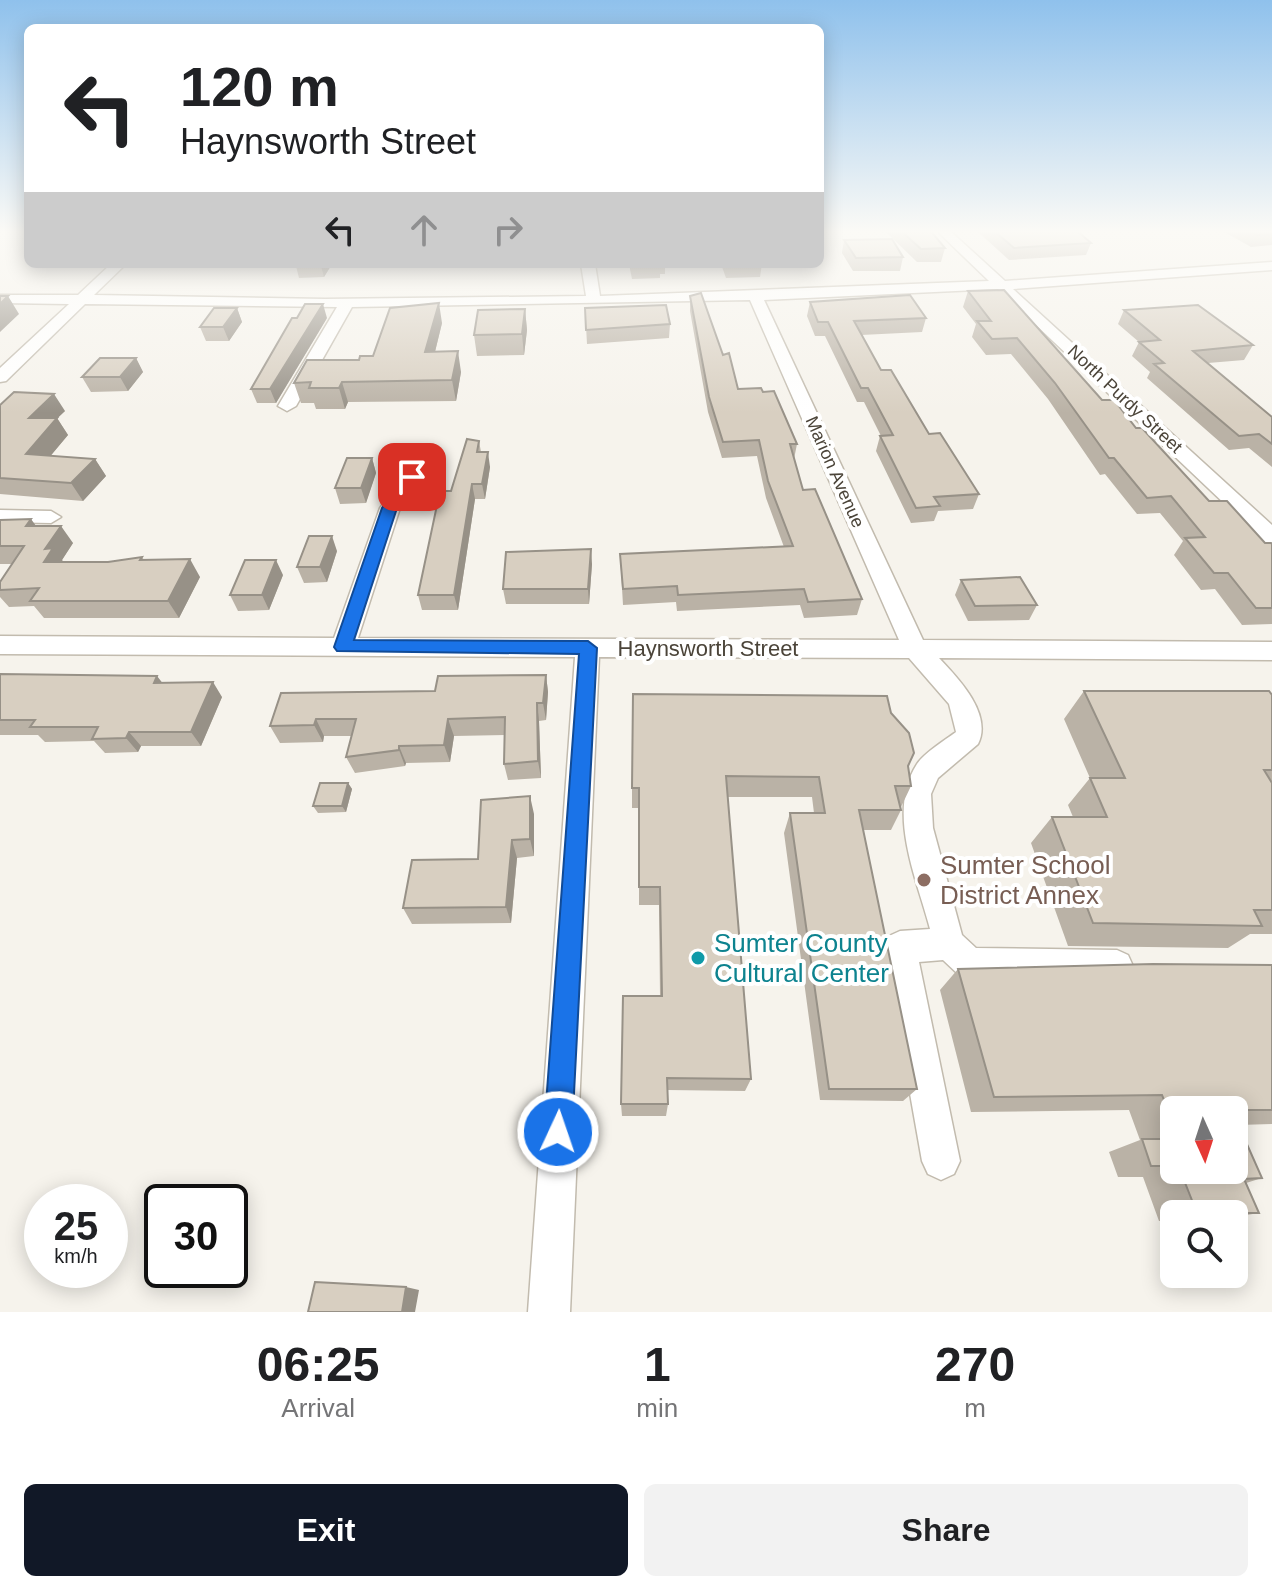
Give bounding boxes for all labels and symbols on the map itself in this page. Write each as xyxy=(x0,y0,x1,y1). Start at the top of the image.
street label: North Purdy Street xyxy=(1064,341,1186,457)
street label: Marion Avenue xyxy=(802,413,868,531)
pin xyxy=(378,443,446,511)
street label: Haynsworth Street xyxy=(618,636,798,661)
place label: Sumter School District Annex xyxy=(940,850,1111,910)
marker: Sumter School District Annex xyxy=(915,871,933,889)
place label: Sumter County Cultural Center xyxy=(714,928,889,988)
marker: Sumter County Cultural Center xyxy=(689,949,707,967)
position arrow xyxy=(516,1090,600,1174)
north arrow xyxy=(1160,1096,1248,1184)
speed limit sign: 30 xyxy=(144,1184,248,1288)

